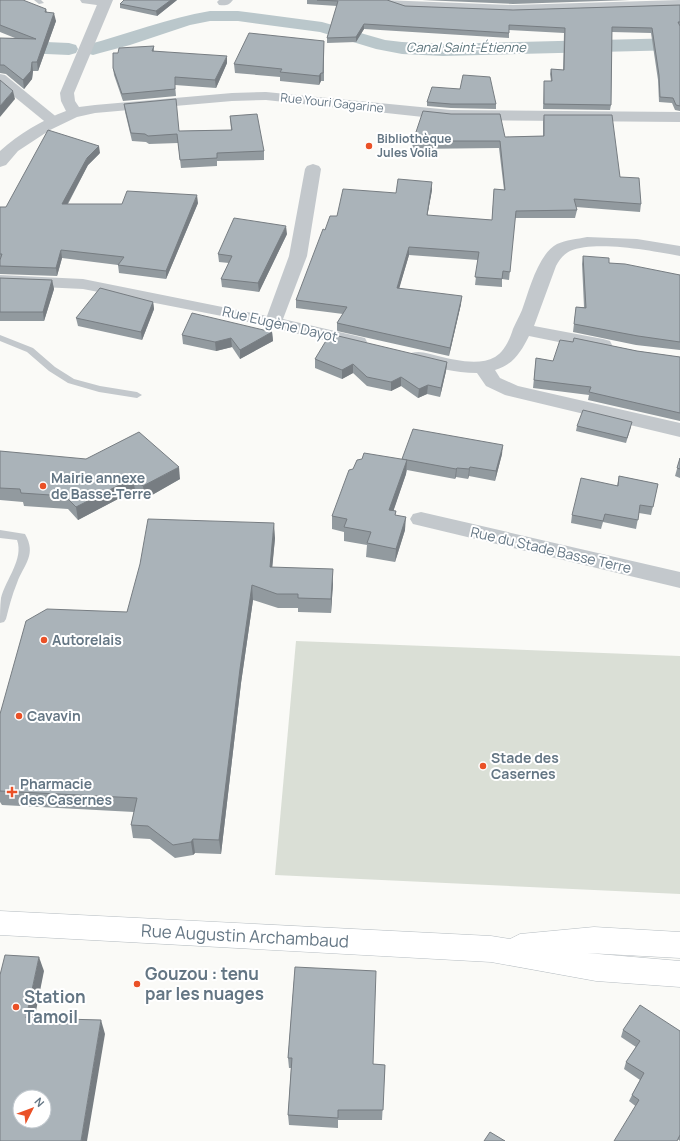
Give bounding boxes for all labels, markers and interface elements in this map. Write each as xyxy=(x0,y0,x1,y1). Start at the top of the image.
water label: Canal Saint-Étienne xyxy=(406,38,527,56)
street label: Rue Youri Gagarine xyxy=(280,89,385,116)
place label: Bibliothèque Jules Volia xyxy=(377,130,452,161)
marker: Bibliothèque Jules Volia xyxy=(364,141,374,151)
street label: Rue Eugène Dayot xyxy=(221,301,340,346)
place label: Mairie annexe de Basse-Terre xyxy=(51,468,151,503)
marker: Mairie annexe de Basse-Terre xyxy=(38,481,48,491)
street label: Rue du Stade Basse Terre xyxy=(469,522,633,577)
place label: Autorelais xyxy=(52,630,122,649)
marker: Autorelais xyxy=(39,635,49,645)
place label: Cavavin xyxy=(27,706,81,725)
marker: Cavavin xyxy=(14,711,24,721)
place label: Stade des Casernes xyxy=(491,748,559,783)
marker: Stade des Casernes xyxy=(478,761,488,771)
place label: Pharmacie des Casernes xyxy=(20,774,113,809)
marker: Pharmacie des Casernes xyxy=(7,787,17,797)
street label: Rue Augustin Archambaud xyxy=(140,919,350,952)
place label: Gouzou : tenu par les nuages xyxy=(145,962,264,1005)
marker: Gouzou : tenu par les nuages xyxy=(132,979,142,989)
place label: Station Tamoil xyxy=(24,985,86,1028)
marker: Station Tamoil xyxy=(11,1002,21,1012)
north arrow xyxy=(12,1089,52,1129)
text: N xyxy=(32,1094,48,1110)

